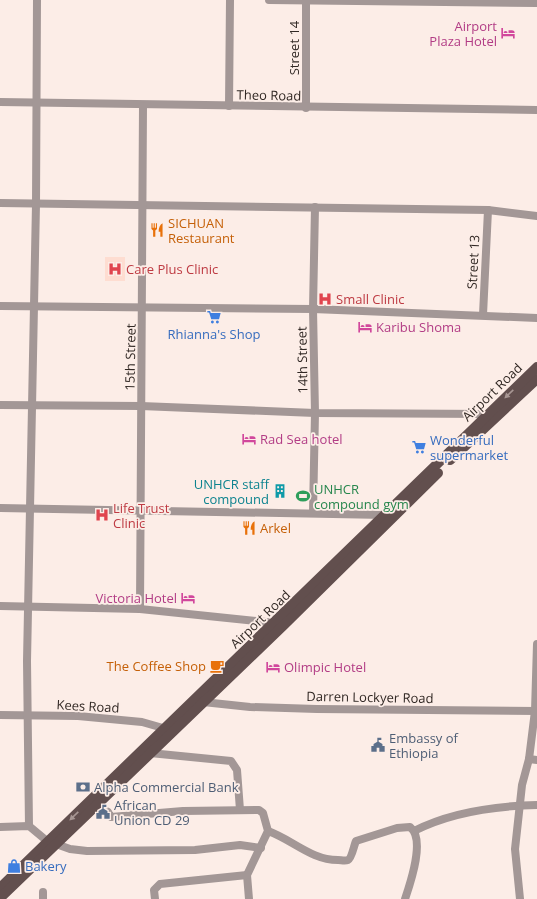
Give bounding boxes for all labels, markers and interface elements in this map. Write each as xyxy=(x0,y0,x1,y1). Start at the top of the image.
place label: Airport Plaza Hotel xyxy=(429,17,497,50)
street label: Street 14 xyxy=(285,20,303,75)
hotel icon: Airport Plaza Hotel xyxy=(500,25,516,41)
street label: Theo Road xyxy=(237,85,301,105)
place label: SICHUAN Restaurant xyxy=(168,214,235,247)
restaurant icon: SICHUAN Restaurant xyxy=(149,222,165,238)
street label: Street 13 xyxy=(463,234,483,290)
place label: Care Plus Clinic xyxy=(126,260,218,278)
hospital icon: Care Plus Clinic xyxy=(107,261,123,277)
place label: Small Clinic xyxy=(336,290,405,308)
hospital icon: Small Clinic xyxy=(317,291,333,307)
supermarket icon: Rhianna's Shop xyxy=(206,309,222,325)
place label: Karibu Shoma xyxy=(376,318,461,336)
hotel icon: Karibu Shoma xyxy=(357,319,373,335)
street label: 15th Street xyxy=(120,323,140,391)
place label: Rhianna's Shop xyxy=(168,325,261,343)
street label: 14th Street xyxy=(292,326,312,394)
street label: Airport Road xyxy=(458,359,526,425)
one-way arrow xyxy=(504,389,514,399)
place label: Rad Sea hotel xyxy=(260,430,343,448)
hotel icon: Rad Sea hotel xyxy=(241,431,257,447)
place label: Wonderful supermarket xyxy=(430,431,508,464)
supermarket icon: Wonderful supermarket xyxy=(411,439,427,455)
place label: UNHCR staff compound xyxy=(194,475,270,508)
place label: UNHCR compound gym xyxy=(314,480,409,513)
building icon: UNHCR staff compound xyxy=(272,483,288,499)
sports icon: UNHCR compound gym xyxy=(295,488,311,504)
place label: Life Trust Clinic xyxy=(113,499,170,532)
hospital icon: Life Trust Clinic xyxy=(94,507,110,523)
place label: Arkel xyxy=(260,519,291,537)
restaurant icon: Arkel xyxy=(241,520,257,536)
street label: Airport Road xyxy=(226,586,294,652)
place label: Victoria Hotel xyxy=(95,589,177,607)
hotel icon: Victoria Hotel xyxy=(180,590,196,606)
place label: The Coffee Shop xyxy=(107,657,206,675)
cafe icon: The Coffee Shop xyxy=(209,658,225,674)
place label: Olimpic Hotel xyxy=(284,658,366,676)
hotel icon: Olimpic Hotel xyxy=(265,659,281,675)
street label: Darren Lockyer Road xyxy=(306,687,434,707)
street label: Kees Road xyxy=(56,695,120,717)
place label: Embassy of Ethiopia xyxy=(389,729,459,762)
public building icon: Embassy of Ethiopia xyxy=(370,737,386,753)
place label: Alpha Commercial Bank xyxy=(94,778,239,796)
bank icon: Alpha Commercial Bank xyxy=(75,779,91,795)
place label: African Union CD 29 xyxy=(114,796,190,829)
public building icon: African Union CD 29 xyxy=(95,804,111,820)
one-way arrow xyxy=(69,811,79,820)
place label: Bakery xyxy=(25,857,67,875)
shop icon: Bakery xyxy=(6,858,22,874)

